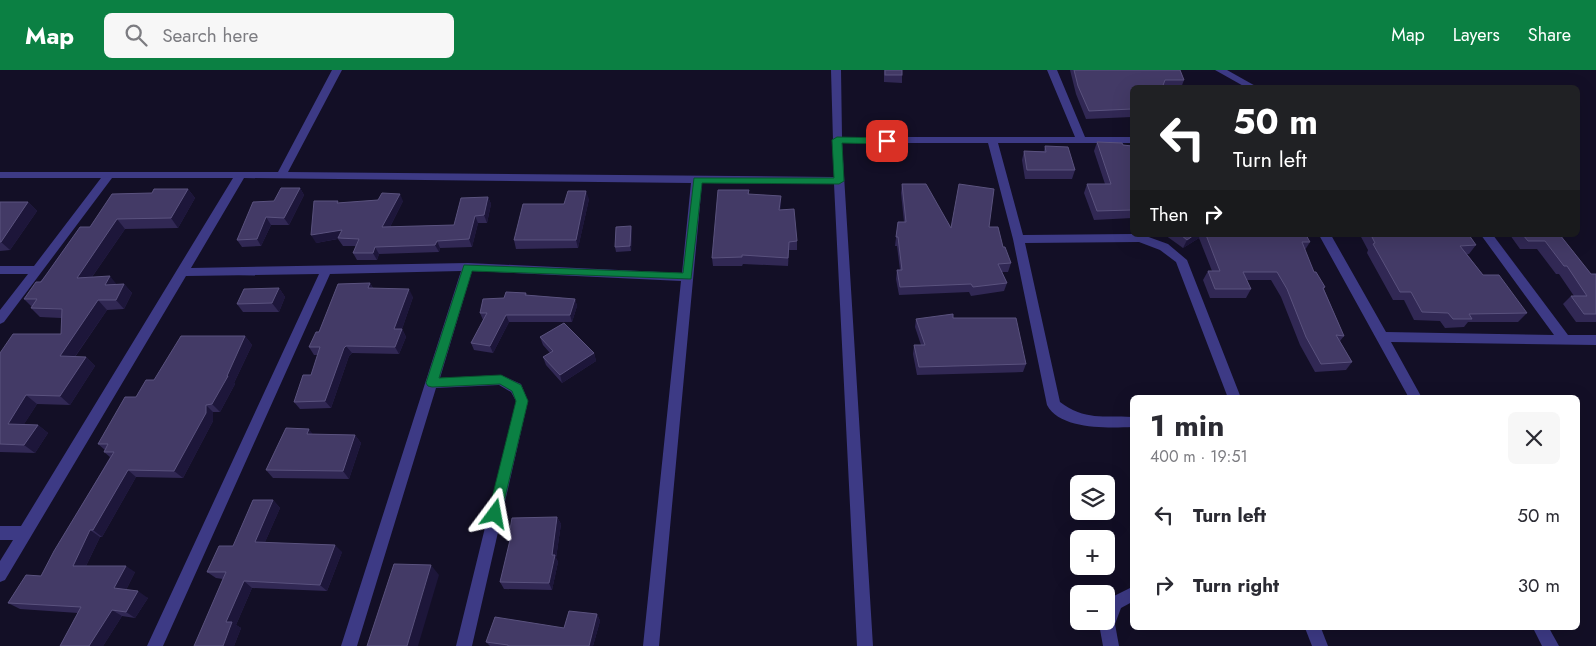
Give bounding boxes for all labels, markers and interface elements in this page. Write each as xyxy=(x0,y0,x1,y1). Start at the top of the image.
search box xyxy=(104,13,454,58)
text: Map xyxy=(25,18,74,53)
icon: search xyxy=(122,21,150,49)
text: Search here xyxy=(162,22,258,49)
text: Map xyxy=(1391,22,1425,48)
text: Layers xyxy=(1453,22,1500,48)
text: Share xyxy=(1528,22,1571,48)
text: 50 m xyxy=(1233,97,1318,147)
icon: left xyxy=(1150,105,1215,170)
pin xyxy=(866,120,908,162)
icon: arrive xyxy=(873,127,901,155)
text: Turn left xyxy=(1233,143,1307,175)
icon: right xyxy=(1199,200,1227,228)
text: Then xyxy=(1150,201,1189,228)
text: 1 min xyxy=(1150,404,1224,447)
button: close xyxy=(1508,412,1560,464)
text: 400 m · 19:51 xyxy=(1150,445,1248,468)
map controls xyxy=(1070,475,1115,630)
button: layers xyxy=(1070,475,1115,520)
position arrow xyxy=(468,487,520,539)
icon: left xyxy=(1150,501,1178,529)
text: Turn left xyxy=(1193,502,1266,529)
text: 50 m xyxy=(1517,502,1560,529)
button: + xyxy=(1070,530,1115,575)
icon: right xyxy=(1150,571,1178,599)
text: Turn right xyxy=(1193,572,1279,599)
text: 30 m xyxy=(1518,572,1560,599)
button: − xyxy=(1070,585,1115,630)

